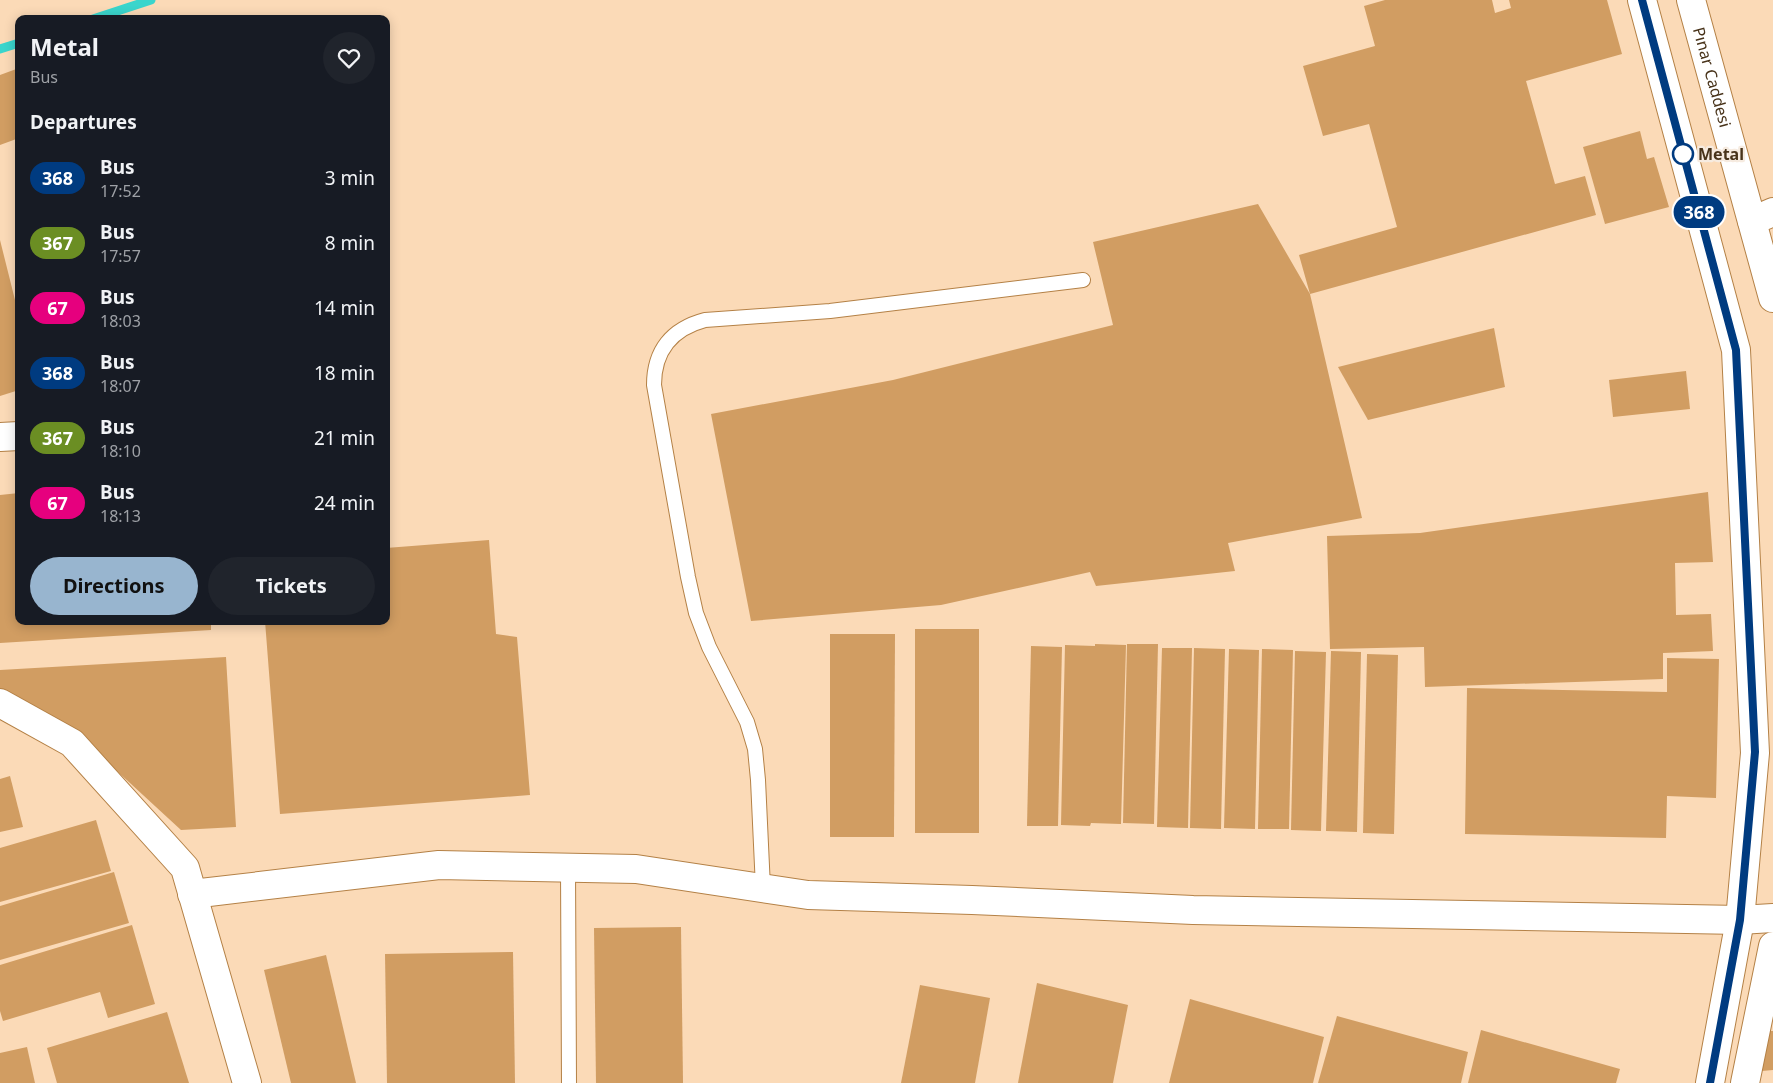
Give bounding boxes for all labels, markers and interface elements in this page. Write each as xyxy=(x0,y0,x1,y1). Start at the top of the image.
street label: Pınar Caddesi xyxy=(1688,25,1737,130)
text: Metal xyxy=(30,30,99,63)
button: heart xyxy=(323,32,375,84)
text: Bus xyxy=(30,66,58,88)
text: Departures xyxy=(30,109,137,135)
marker: Metal xyxy=(1672,143,1694,165)
place label: Metal xyxy=(1698,143,1744,165)
text: Bus xyxy=(100,154,135,180)
text: 3 min xyxy=(325,165,375,191)
text: 368 xyxy=(42,166,73,190)
text: 17:52 xyxy=(100,180,141,202)
line badge: 368 xyxy=(1670,196,1728,228)
text: 368 xyxy=(1684,200,1714,224)
text: Bus xyxy=(100,219,135,245)
text: 8 min xyxy=(325,230,375,256)
text: 367 xyxy=(42,231,73,255)
text: 17:57 xyxy=(100,245,141,267)
text: Bus xyxy=(100,284,135,310)
text: 14 min xyxy=(314,295,375,321)
text: 67 xyxy=(47,296,68,320)
text: 18:03 xyxy=(100,310,141,332)
text: Bus xyxy=(100,349,135,375)
text: 18 min xyxy=(314,360,375,386)
text: 368 xyxy=(42,361,73,385)
text: 18:07 xyxy=(100,375,141,397)
text: Bus xyxy=(100,414,135,440)
text: 21 min xyxy=(314,425,375,451)
text: 367 xyxy=(42,426,73,450)
text: 18:10 xyxy=(100,440,141,462)
text: Bus xyxy=(100,479,135,505)
text: 24 min xyxy=(314,490,375,516)
text: 67 xyxy=(47,491,68,515)
text: 18:13 xyxy=(100,505,141,527)
button: Directions xyxy=(30,557,198,615)
button: Tickets xyxy=(208,557,375,615)

